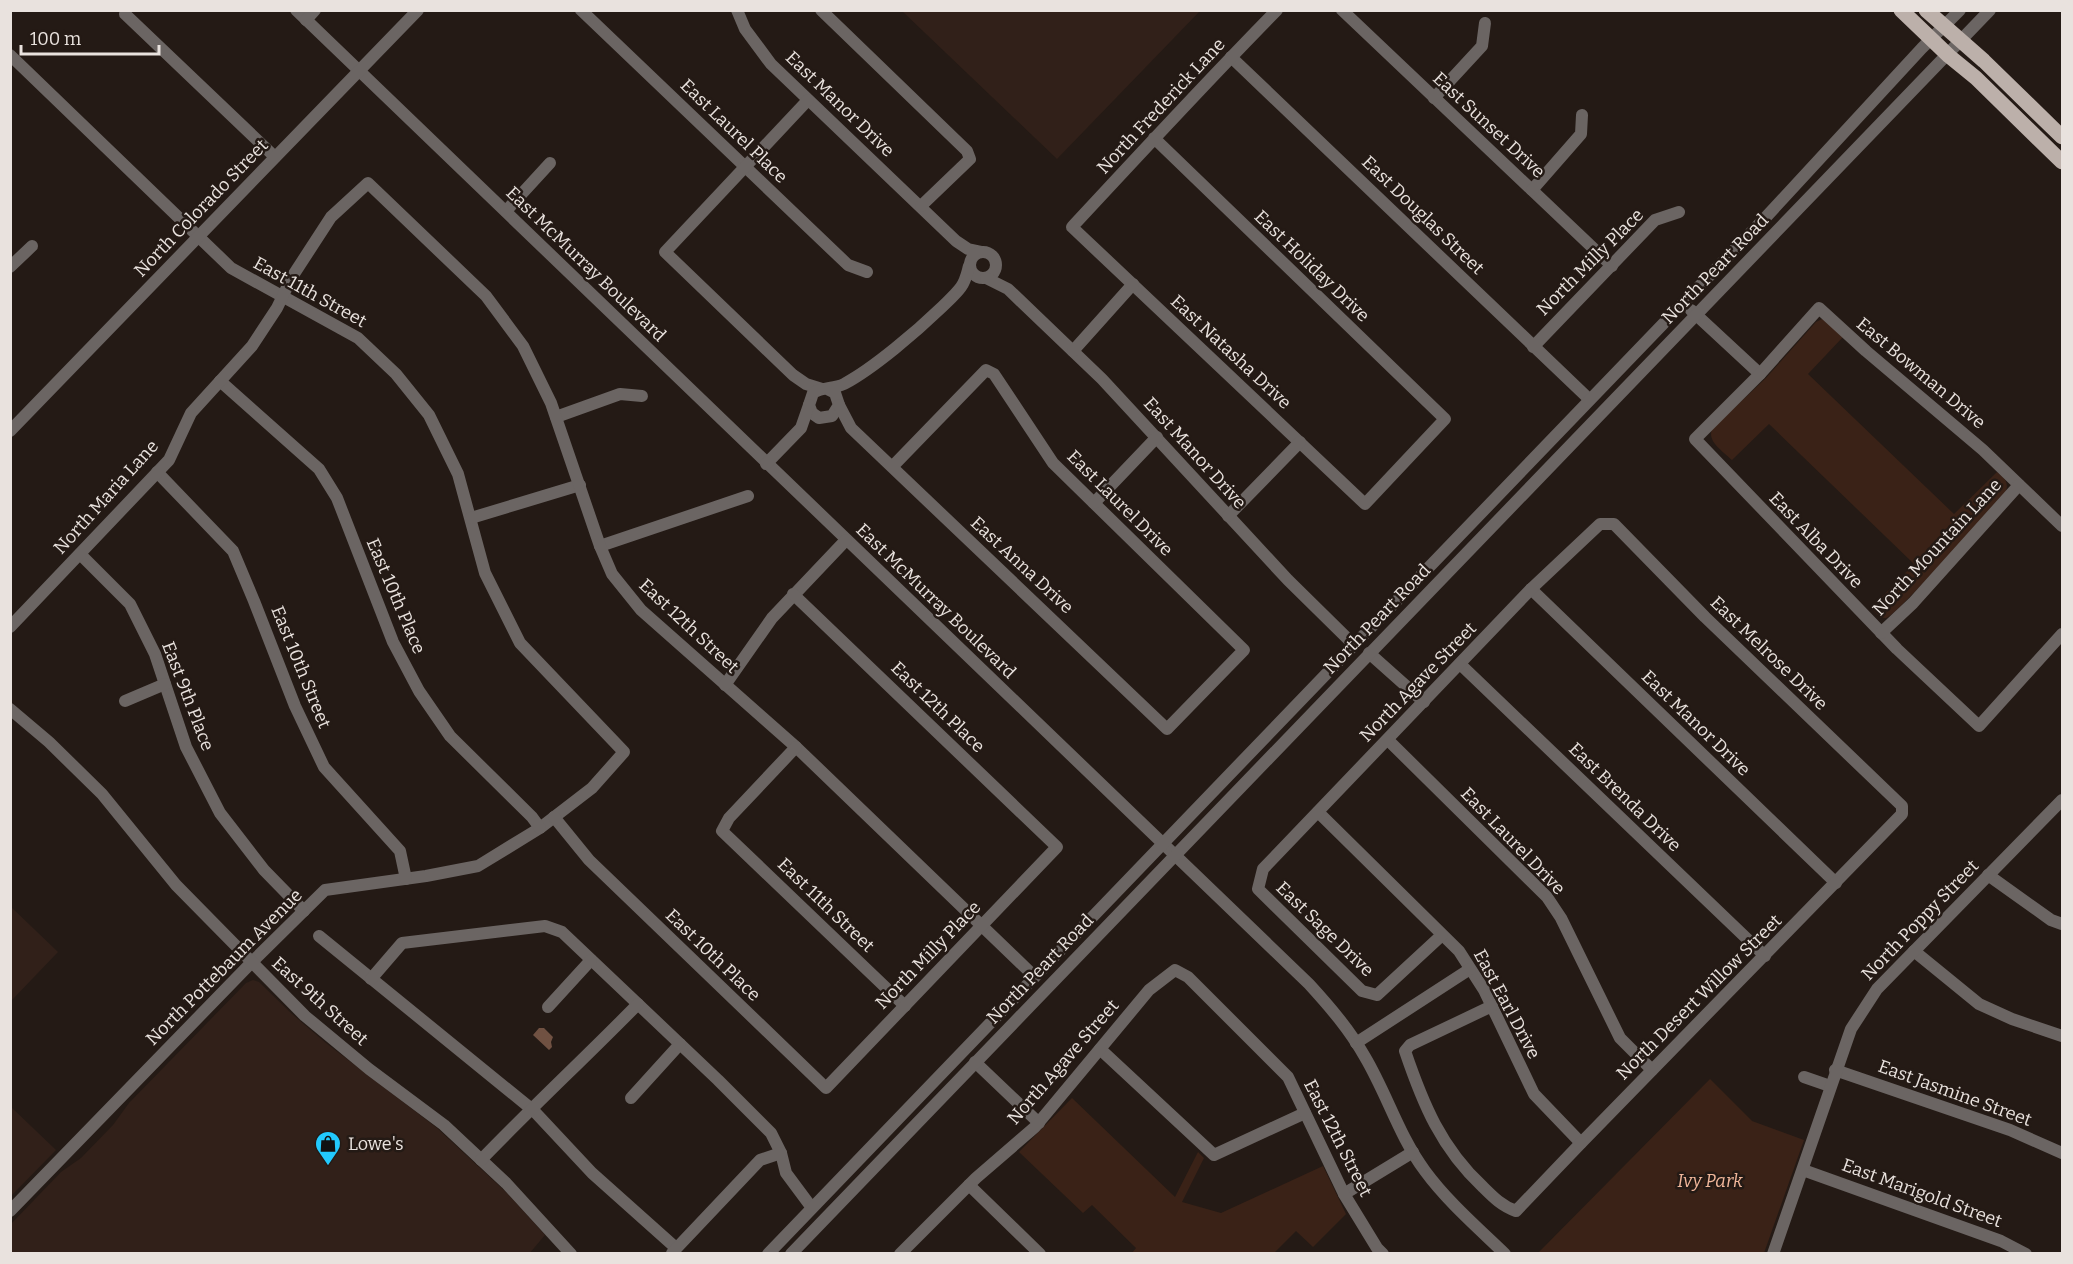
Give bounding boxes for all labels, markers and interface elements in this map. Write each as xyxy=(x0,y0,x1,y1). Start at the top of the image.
scale bar xyxy=(21,18,159,56)
text: 100 m xyxy=(30,28,81,50)
street label: North Frederick Lane xyxy=(1092,34,1230,178)
street label: East Manor Drive xyxy=(781,47,899,161)
street label: East Sunset Drive xyxy=(1428,67,1550,183)
street label: East Laurel Place xyxy=(676,74,792,188)
street label: North Colorado Street xyxy=(129,134,273,281)
street label: East Douglas Street xyxy=(1357,151,1489,279)
street label: East McMurray Boulevard xyxy=(501,182,671,346)
street label: North Milly Place xyxy=(1532,204,1648,320)
street label: East Holiday Drive xyxy=(1250,205,1374,327)
street label: North Peart Road xyxy=(1657,209,1773,328)
street label: East 11th Street xyxy=(250,252,371,332)
street label: East Natasha Drive xyxy=(1166,290,1296,414)
street label: East Bowman Drive xyxy=(1852,313,1990,433)
street label: East Manor Drive xyxy=(1139,393,1251,513)
street label: North Maria Lane xyxy=(49,435,163,559)
street label: East Laurel Drive xyxy=(1062,445,1178,561)
street label: North Mountain Lane xyxy=(1868,474,2006,620)
street label: East Alba Drive xyxy=(1765,487,1867,593)
street label: East Anna Drive xyxy=(966,512,1078,618)
street label: East McMurray Boulevard xyxy=(851,519,1021,683)
street label: East 10th Place xyxy=(362,535,430,657)
street label: North Peart Road xyxy=(1319,559,1435,678)
street label: East 12th Street xyxy=(635,574,744,678)
street label: East Melrose Drive xyxy=(1706,591,1832,715)
street label: East 10th Street xyxy=(266,603,336,732)
street label: North Agave Street xyxy=(1355,617,1481,747)
street label: East 9th Place xyxy=(157,638,219,754)
street label: East 12th Place xyxy=(887,657,989,757)
street label: East Manor Drive xyxy=(1637,666,1755,780)
street label: East Brenda Drive xyxy=(1564,738,1686,856)
street label: East Laurel Drive xyxy=(1456,783,1570,899)
street label: East 11th Street xyxy=(773,853,879,957)
street label: North Poppy Street xyxy=(1857,855,1984,985)
street label: East Sage Drive xyxy=(1272,877,1378,981)
street label: North Pottebaum Avenue xyxy=(141,884,307,1050)
street label: North Milly Place xyxy=(871,896,985,1014)
street label: East 10th Place xyxy=(661,904,765,1006)
street label: North Peart Road xyxy=(982,909,1098,1028)
street label: North Desert Willow Street xyxy=(1612,909,1787,1084)
street label: East Earl Drive xyxy=(1469,945,1545,1063)
street label: East 9th Street xyxy=(267,952,373,1050)
street label: North Agave Street xyxy=(1003,995,1124,1129)
street label: East Jasmine Street xyxy=(1875,1055,2035,1131)
street label: East 12th Street xyxy=(1299,1076,1377,1201)
shop icon: Lowe's xyxy=(313,1129,343,1167)
place label: Lowe's xyxy=(348,1133,404,1155)
street label: East Marigold Street xyxy=(1839,1154,2005,1232)
park label: Ivy Park xyxy=(1677,1170,1743,1192)

